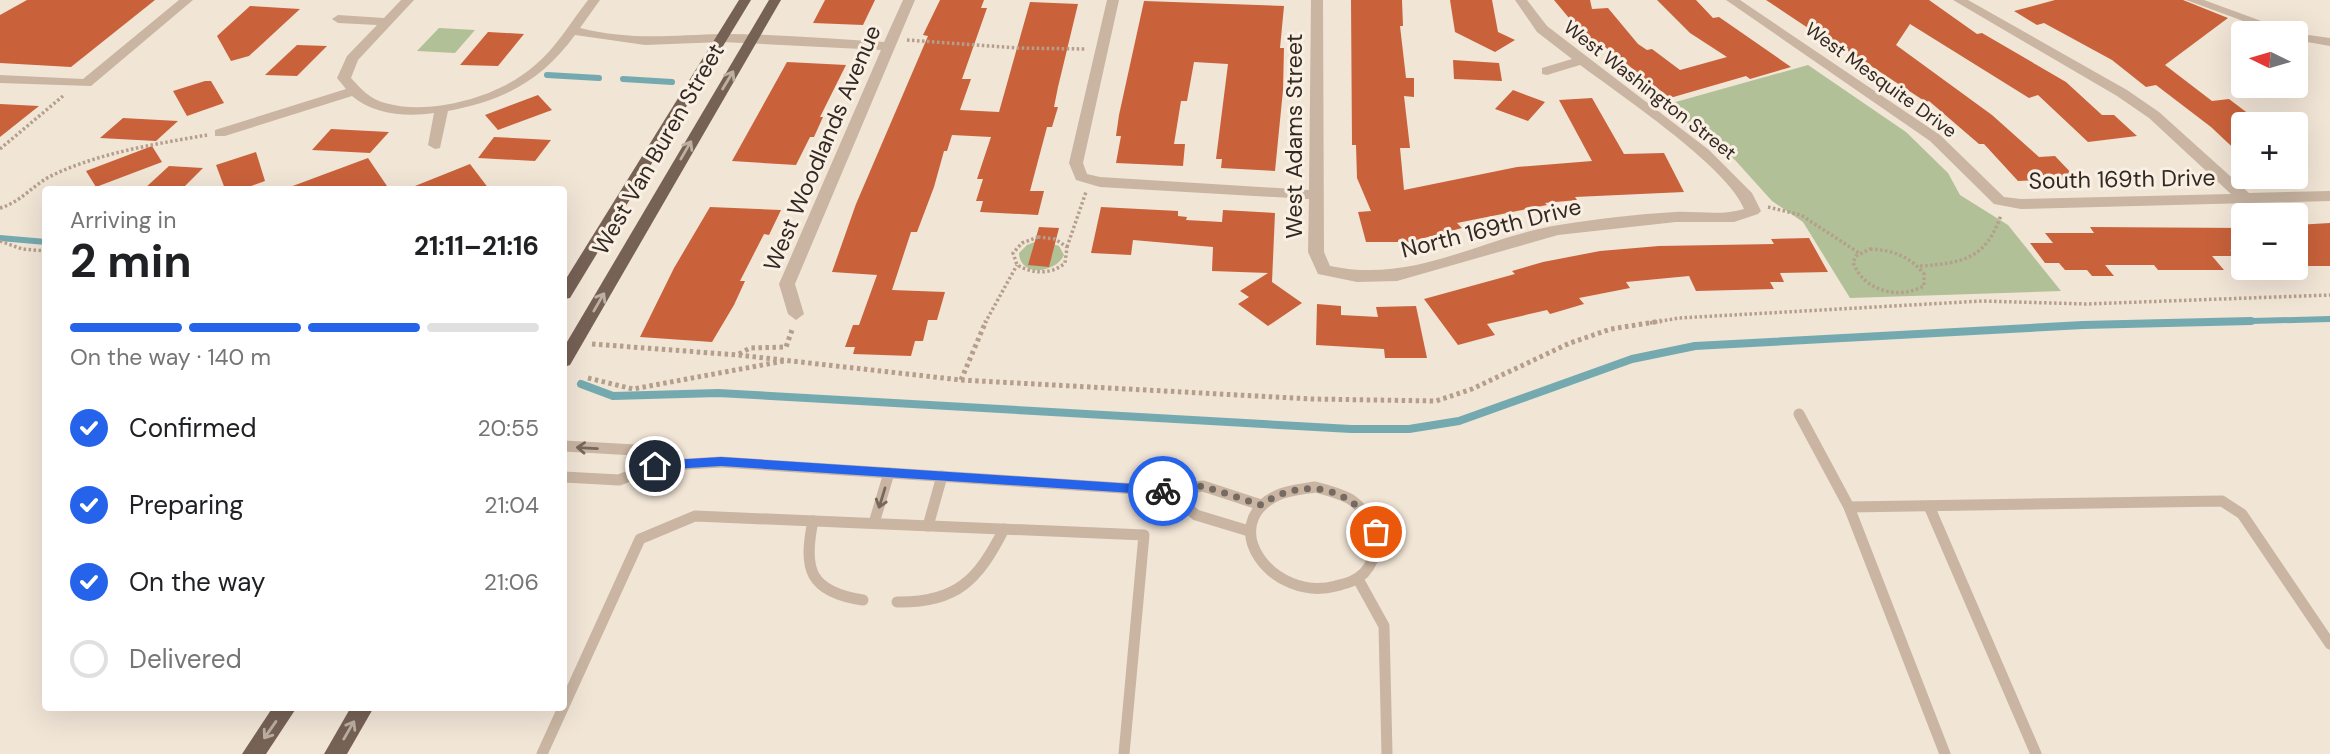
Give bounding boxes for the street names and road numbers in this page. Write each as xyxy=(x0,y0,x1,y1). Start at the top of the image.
street label: West Washington Street xyxy=(1559,15,1741,165)
street label: West Mesquite Drive xyxy=(1800,17,1962,143)
street label: West Woodlands Avenue xyxy=(757,21,887,275)
street label: West Adams Street xyxy=(1279,33,1309,239)
street label: West Van Buren Street xyxy=(585,38,731,260)
street label: South 169th Drive xyxy=(2028,162,2216,196)
street label: North 169th Drive xyxy=(1398,191,1584,265)

